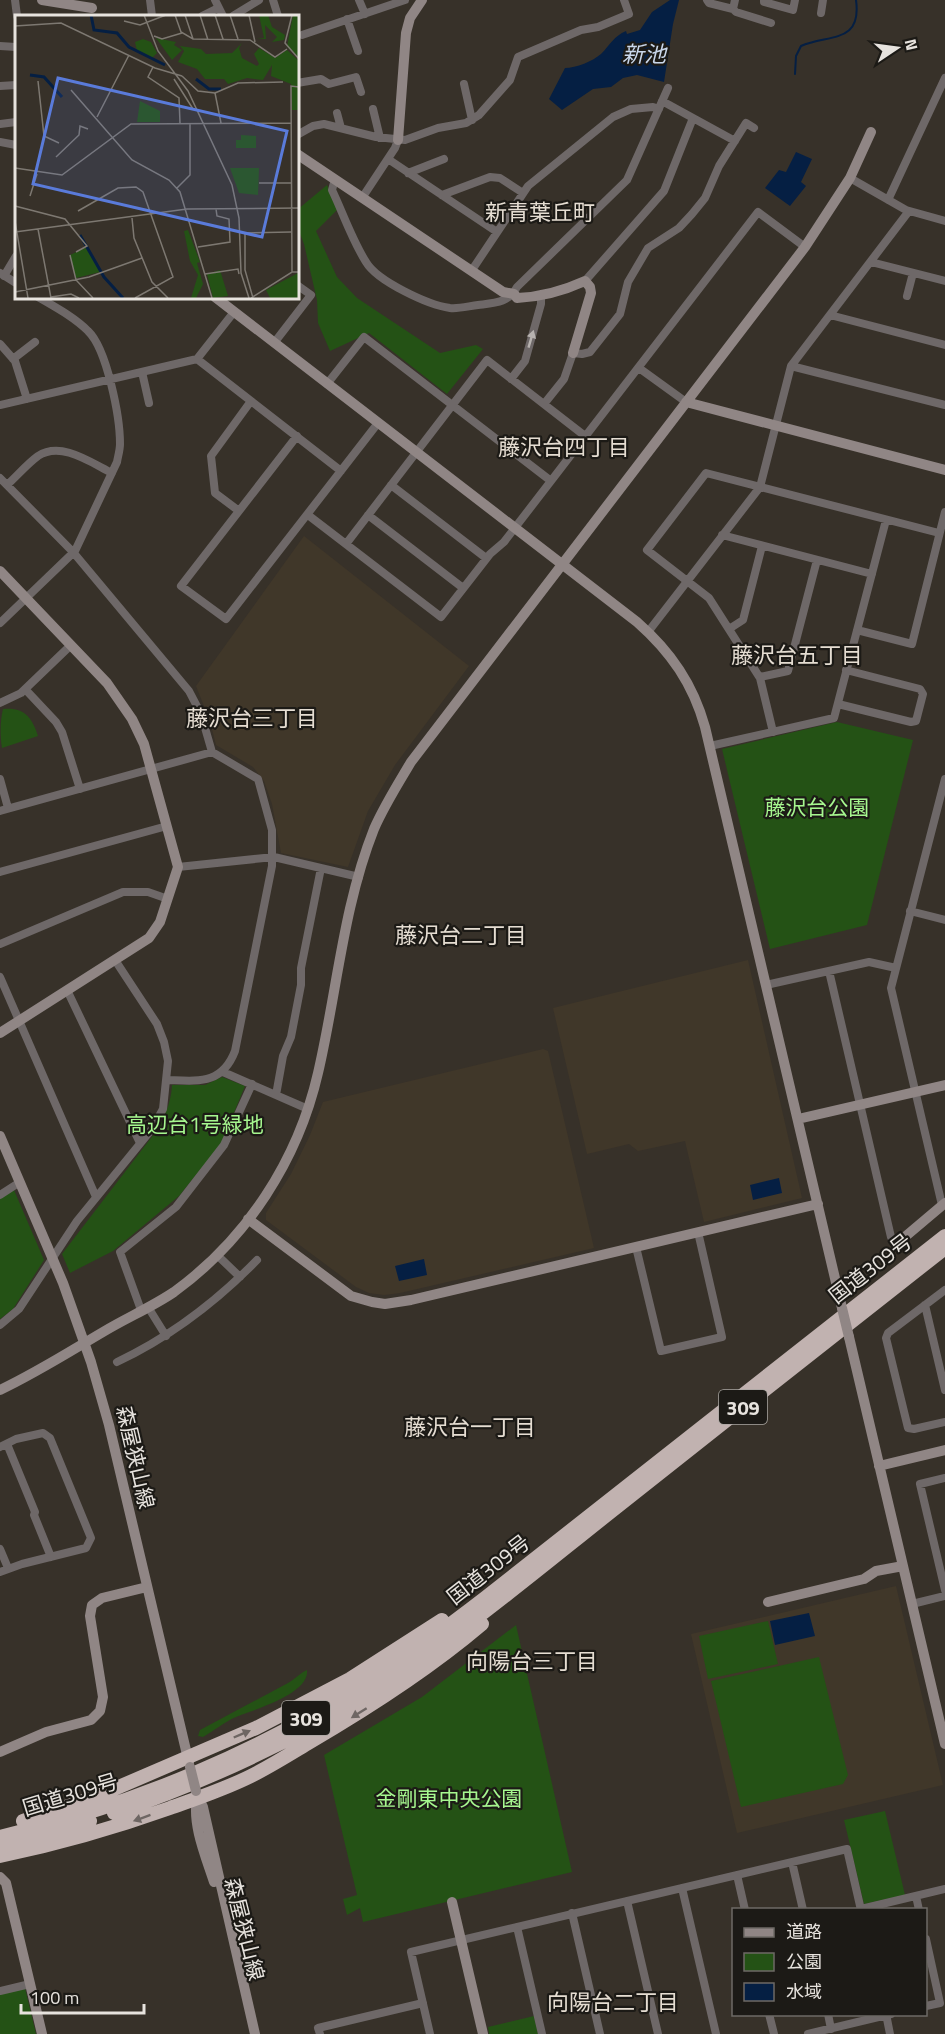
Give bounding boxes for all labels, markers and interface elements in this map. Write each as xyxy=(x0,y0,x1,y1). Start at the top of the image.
inset map xyxy=(15,15,298,298)
north arrow xyxy=(867,18,927,78)
water label: 新池 xyxy=(622,37,668,71)
text: N xyxy=(899,37,925,53)
district label: 新青葉丘町 xyxy=(485,195,595,229)
one-way arrow xyxy=(527,330,536,348)
district label: 藤沢台四丁目 xyxy=(498,430,630,464)
district label: 藤沢台五丁目 xyxy=(731,638,863,672)
district label: 藤沢台三丁目 xyxy=(186,701,318,735)
park label: 藤沢台公園 xyxy=(765,791,870,823)
district label: 藤沢台二丁目 xyxy=(395,918,527,952)
park label: 高辺台1号緑地 xyxy=(126,1108,264,1140)
street label: 国道309号 xyxy=(821,1225,919,1311)
road number: 309 xyxy=(719,1390,767,1424)
street label: 森屋狭山線 xyxy=(109,1402,163,1512)
district label: 藤沢台一丁目 xyxy=(404,1410,536,1444)
street label: 国道309号 xyxy=(439,1526,537,1612)
district label: 向陽台三丁目 xyxy=(466,1644,598,1678)
road number: 309 xyxy=(282,1701,330,1735)
one-way arrow xyxy=(351,1707,367,1719)
one-way arrow xyxy=(233,1729,251,1738)
street label: 国道309号 xyxy=(18,1764,122,1824)
park label: 金剛東中央公園 xyxy=(376,1782,523,1814)
one-way arrow xyxy=(133,1814,151,1824)
street label: 森屋狭山線 xyxy=(217,1874,273,1984)
legend xyxy=(732,1908,927,2016)
text: 道路 xyxy=(786,1918,822,1945)
text: 公園 xyxy=(786,1948,822,1975)
scale bar xyxy=(21,1977,144,2015)
text: 水域 xyxy=(786,1978,822,2005)
text: 100 m xyxy=(30,1984,79,2011)
district label: 向陽台二丁目 xyxy=(547,1985,679,2019)

